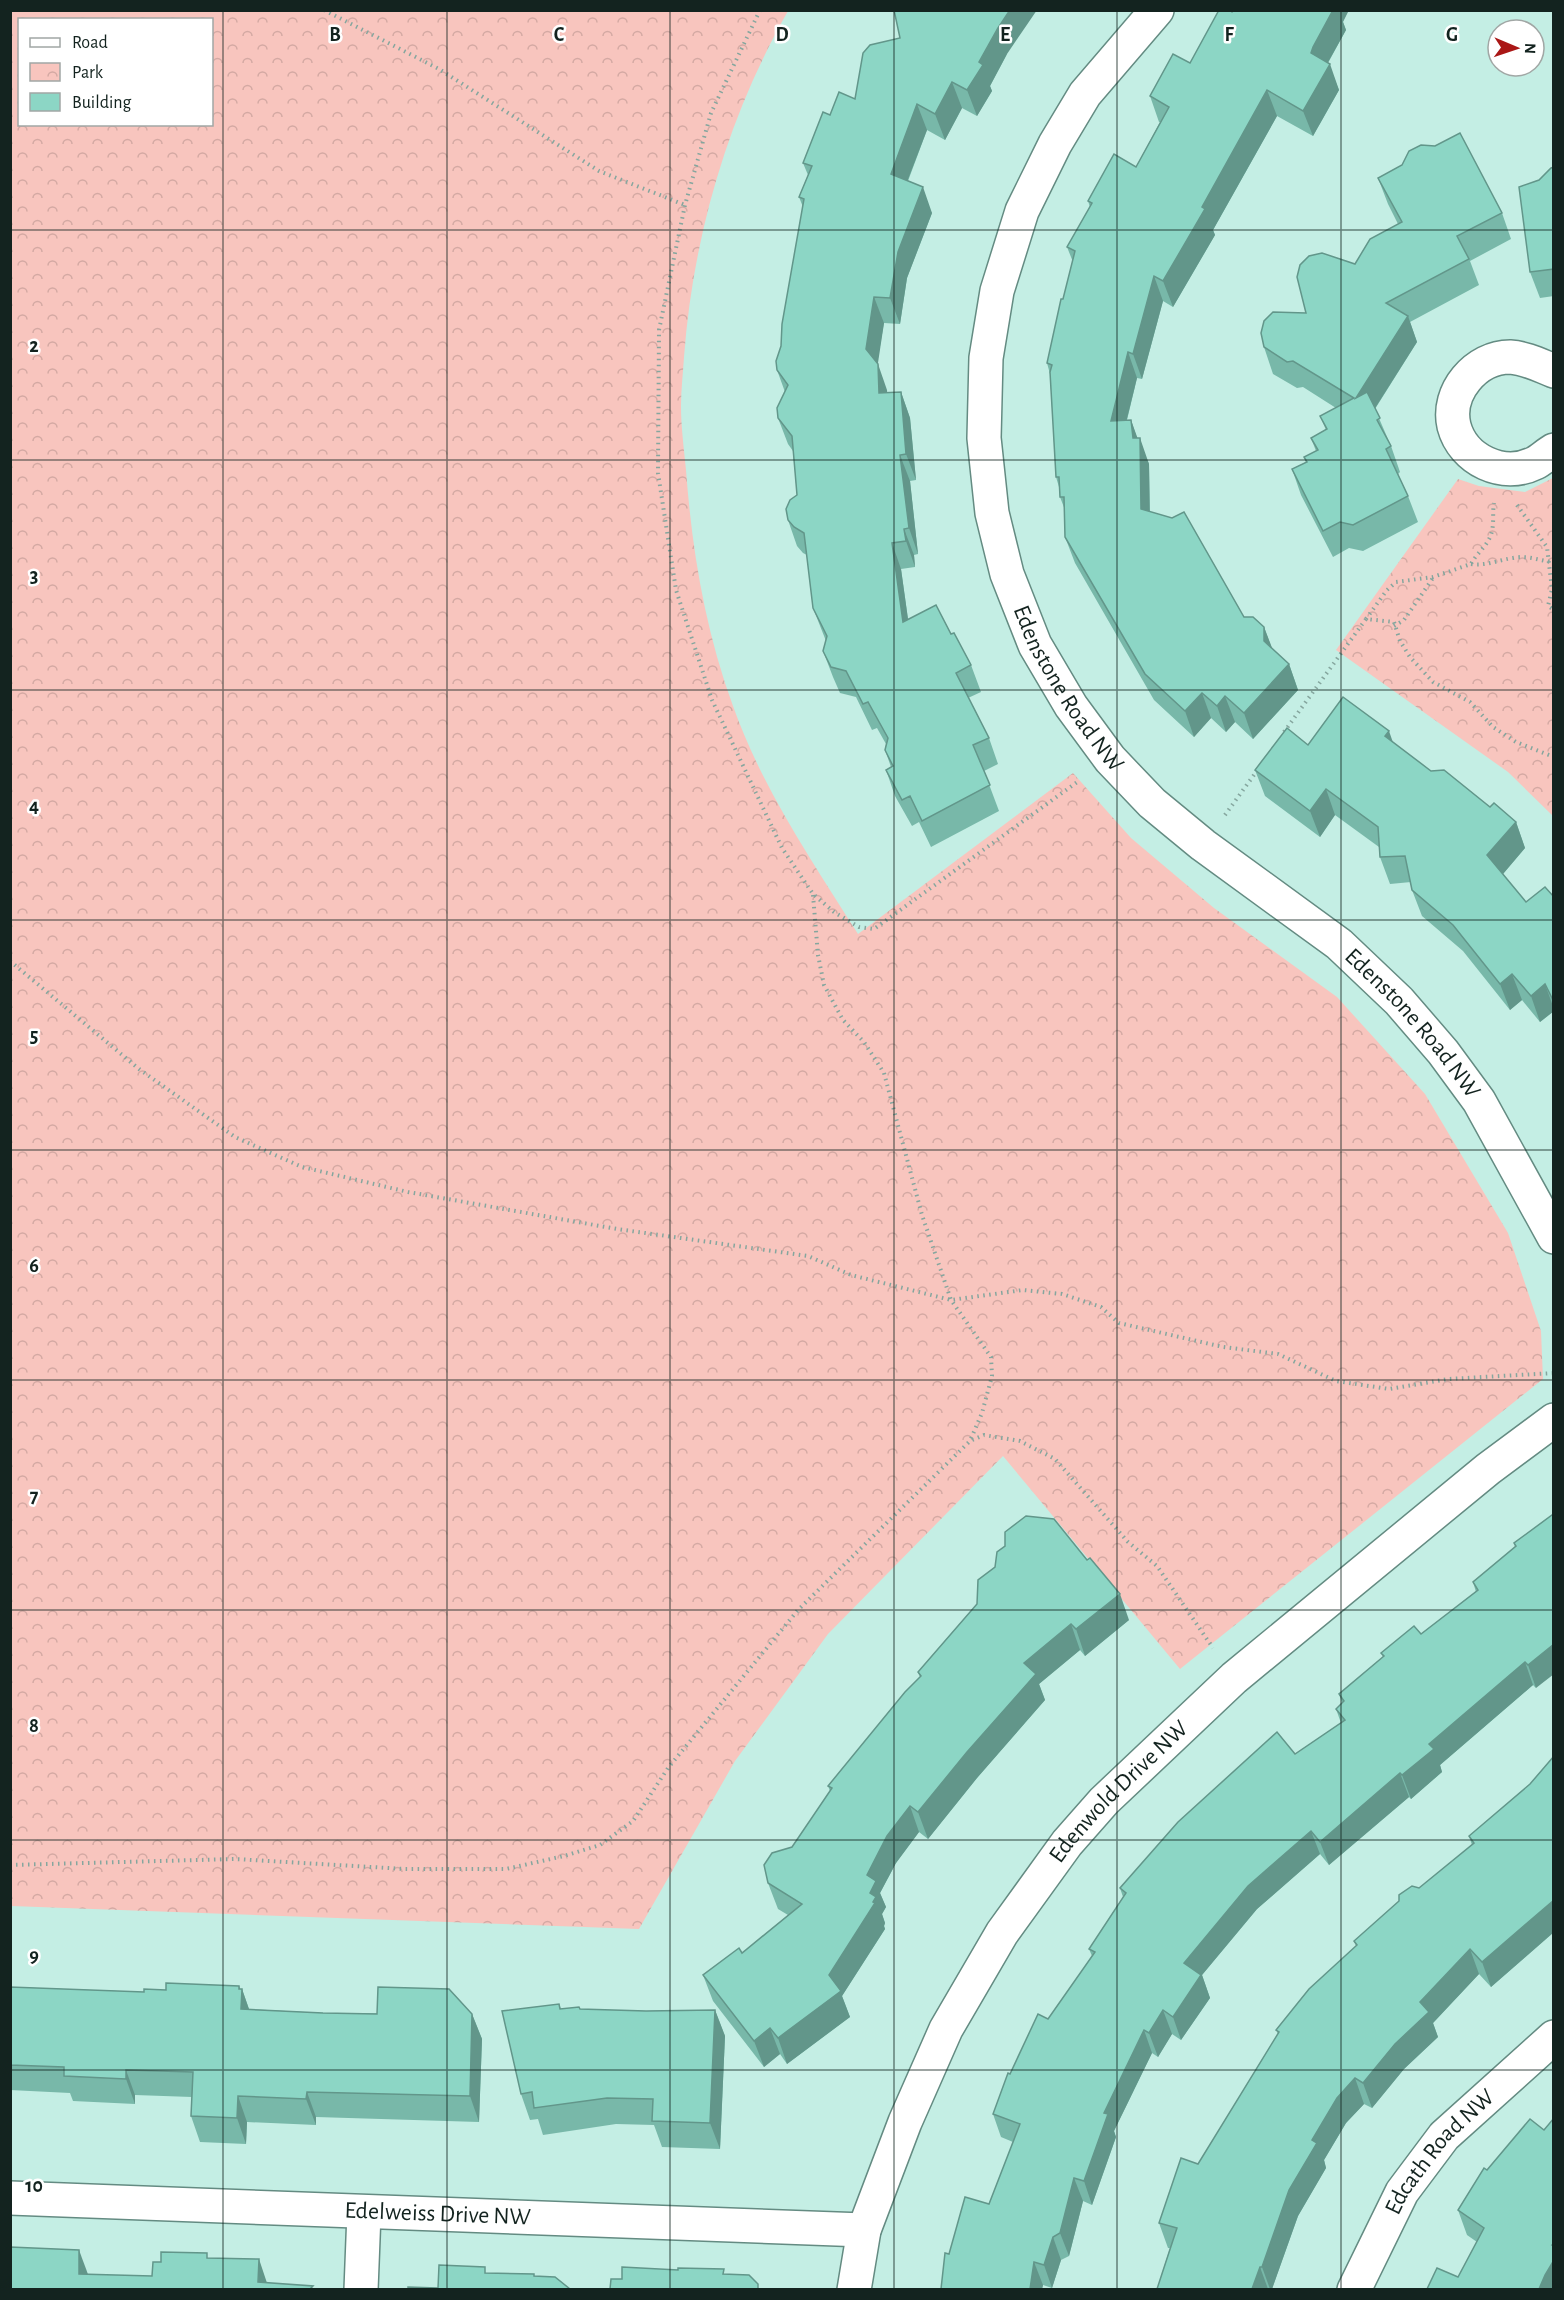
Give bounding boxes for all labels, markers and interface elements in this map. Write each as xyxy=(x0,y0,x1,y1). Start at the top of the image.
legend xyxy=(18,18,213,126)
north arrow xyxy=(1486,18,1546,78)
text: B xyxy=(329,25,341,45)
text: C xyxy=(554,25,565,45)
text: D xyxy=(775,25,789,45)
text: E xyxy=(1000,25,1010,45)
text: F xyxy=(1224,25,1234,45)
text: G xyxy=(1446,25,1458,45)
text: Road xyxy=(72,34,108,52)
text: N xyxy=(1522,43,1538,54)
text: Park xyxy=(72,64,104,82)
text: Building xyxy=(72,94,132,112)
text: 2 xyxy=(29,336,39,356)
text: 3 xyxy=(30,566,38,586)
street label: Edenstone Road NW xyxy=(1009,602,1128,777)
text: 4 xyxy=(29,796,39,816)
street label: Edenstone Road NW xyxy=(1340,944,1485,1103)
text: 5 xyxy=(30,1026,38,1046)
text: 6 xyxy=(29,1256,39,1276)
text: 7 xyxy=(30,1486,39,1506)
text: 8 xyxy=(29,1716,39,1736)
street label: Edenwold Drive NW xyxy=(1045,1716,1193,1867)
text: 9 xyxy=(29,1946,39,1966)
street label: Edcath Road NW xyxy=(1381,2084,1499,2218)
text: 10 xyxy=(25,2176,43,2196)
street label: Edelweiss Drive NW xyxy=(344,2199,532,2230)

